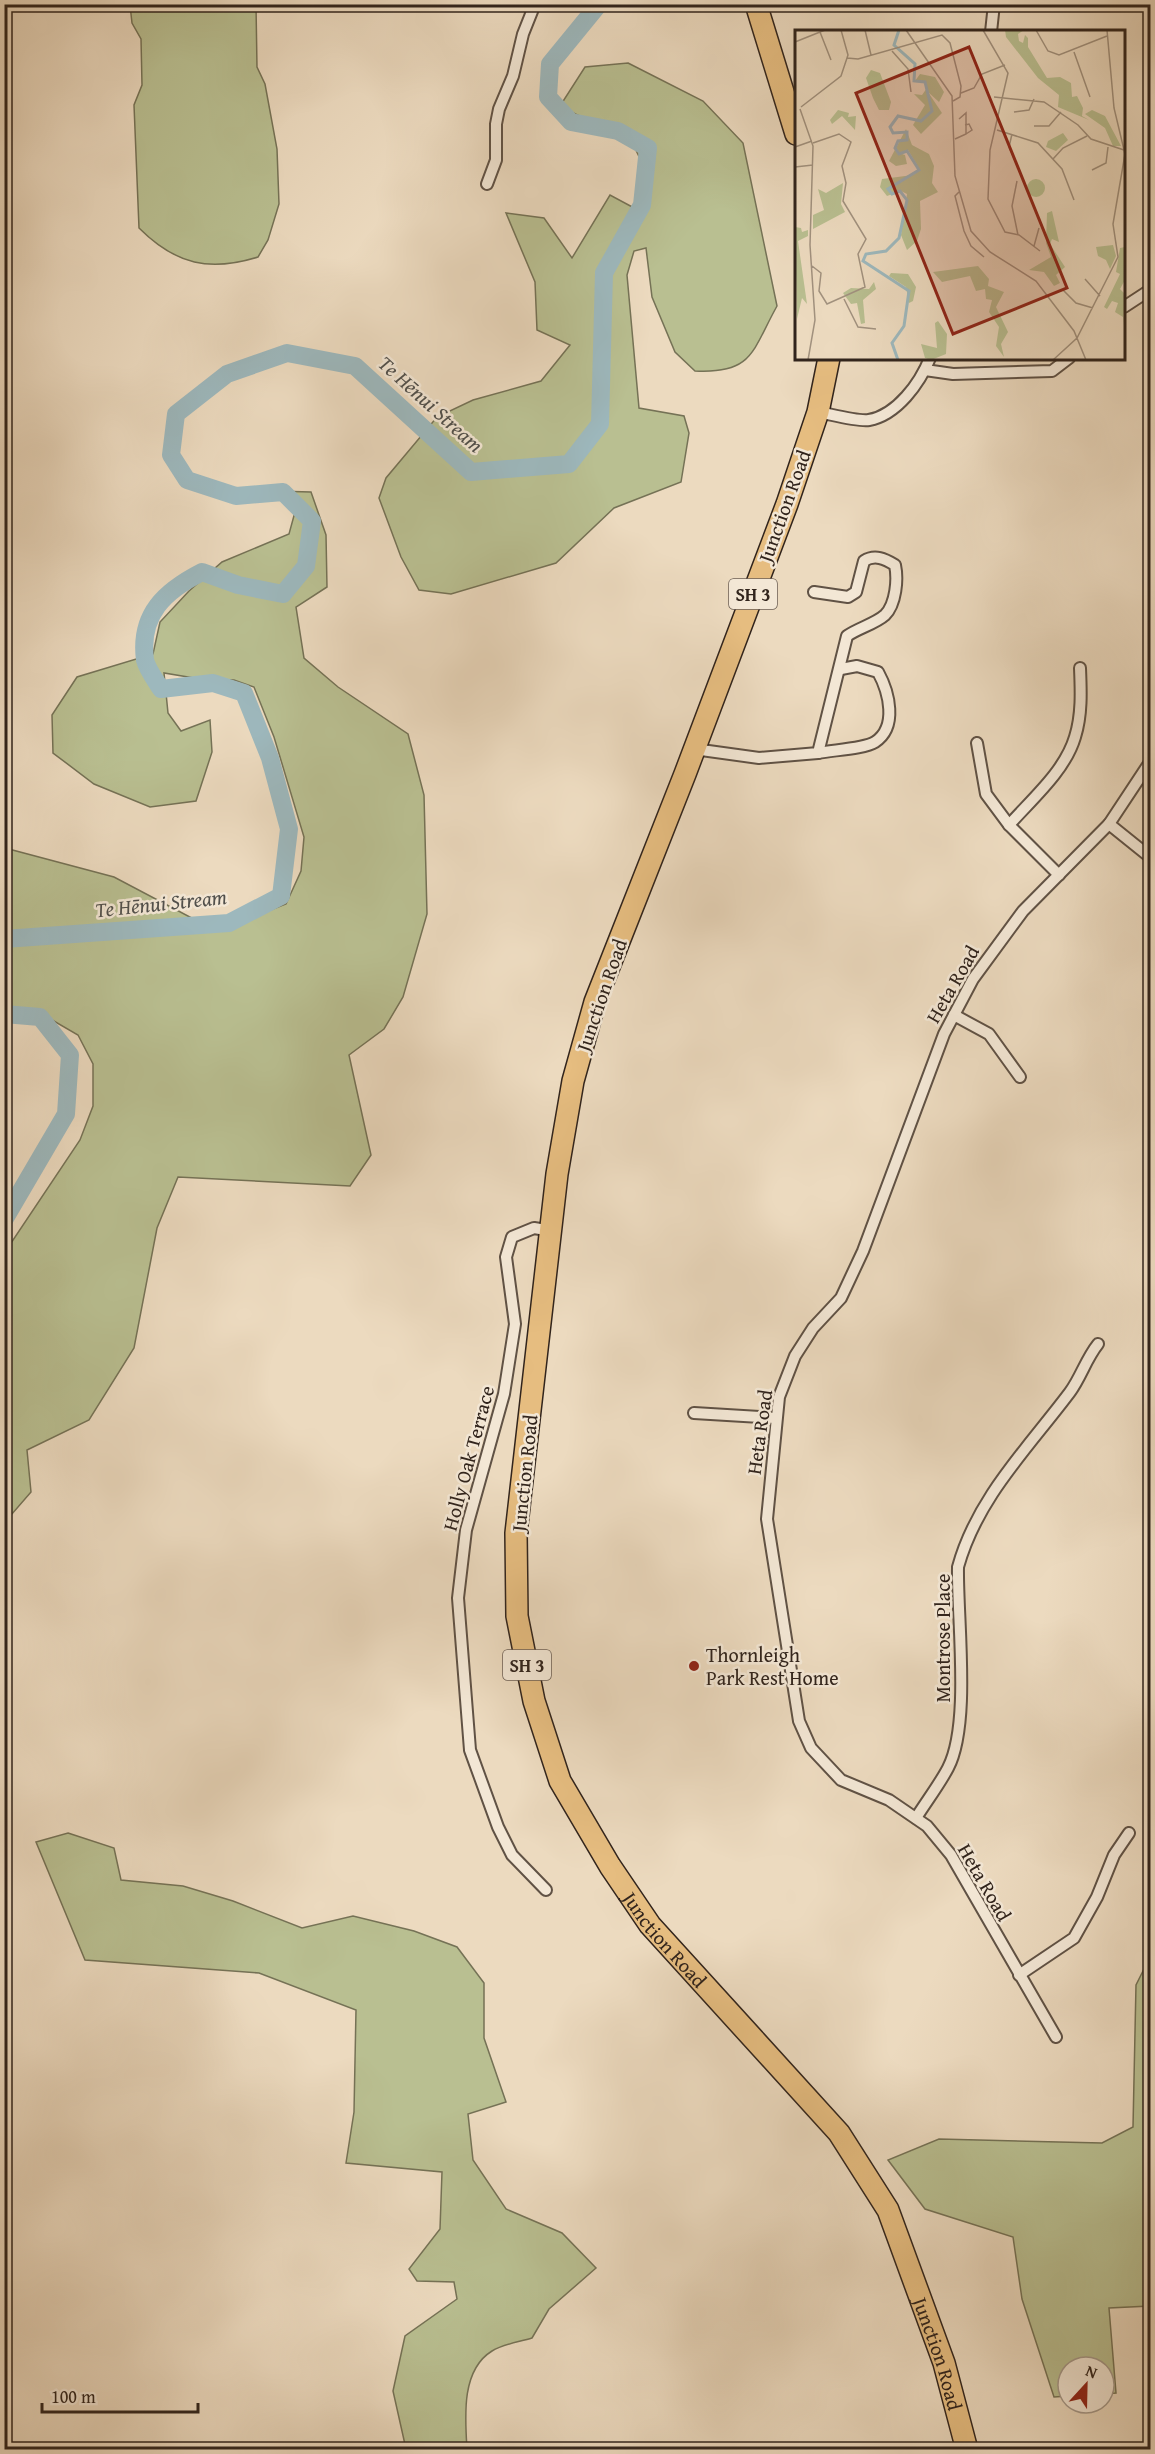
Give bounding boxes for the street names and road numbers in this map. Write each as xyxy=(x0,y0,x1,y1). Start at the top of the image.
street label: Junction Road xyxy=(749,445,818,569)
road number: SH 3 xyxy=(729,579,777,609)
street label: Junction Road xyxy=(567,934,634,1058)
street label: Heta Road xyxy=(918,939,986,1028)
street label: Holly Oak Terrace xyxy=(435,1382,501,1534)
street label: Heta Road xyxy=(739,1387,779,1476)
street label: Junction Road xyxy=(503,1413,545,1536)
street label: Montrose Place xyxy=(928,1574,957,1702)
road number: SH 3 xyxy=(503,1650,551,1680)
street label: Heta Road xyxy=(951,1838,1019,1927)
street label: Junction Road xyxy=(615,1883,714,1994)
street label: Junction Road xyxy=(905,2290,970,2414)

